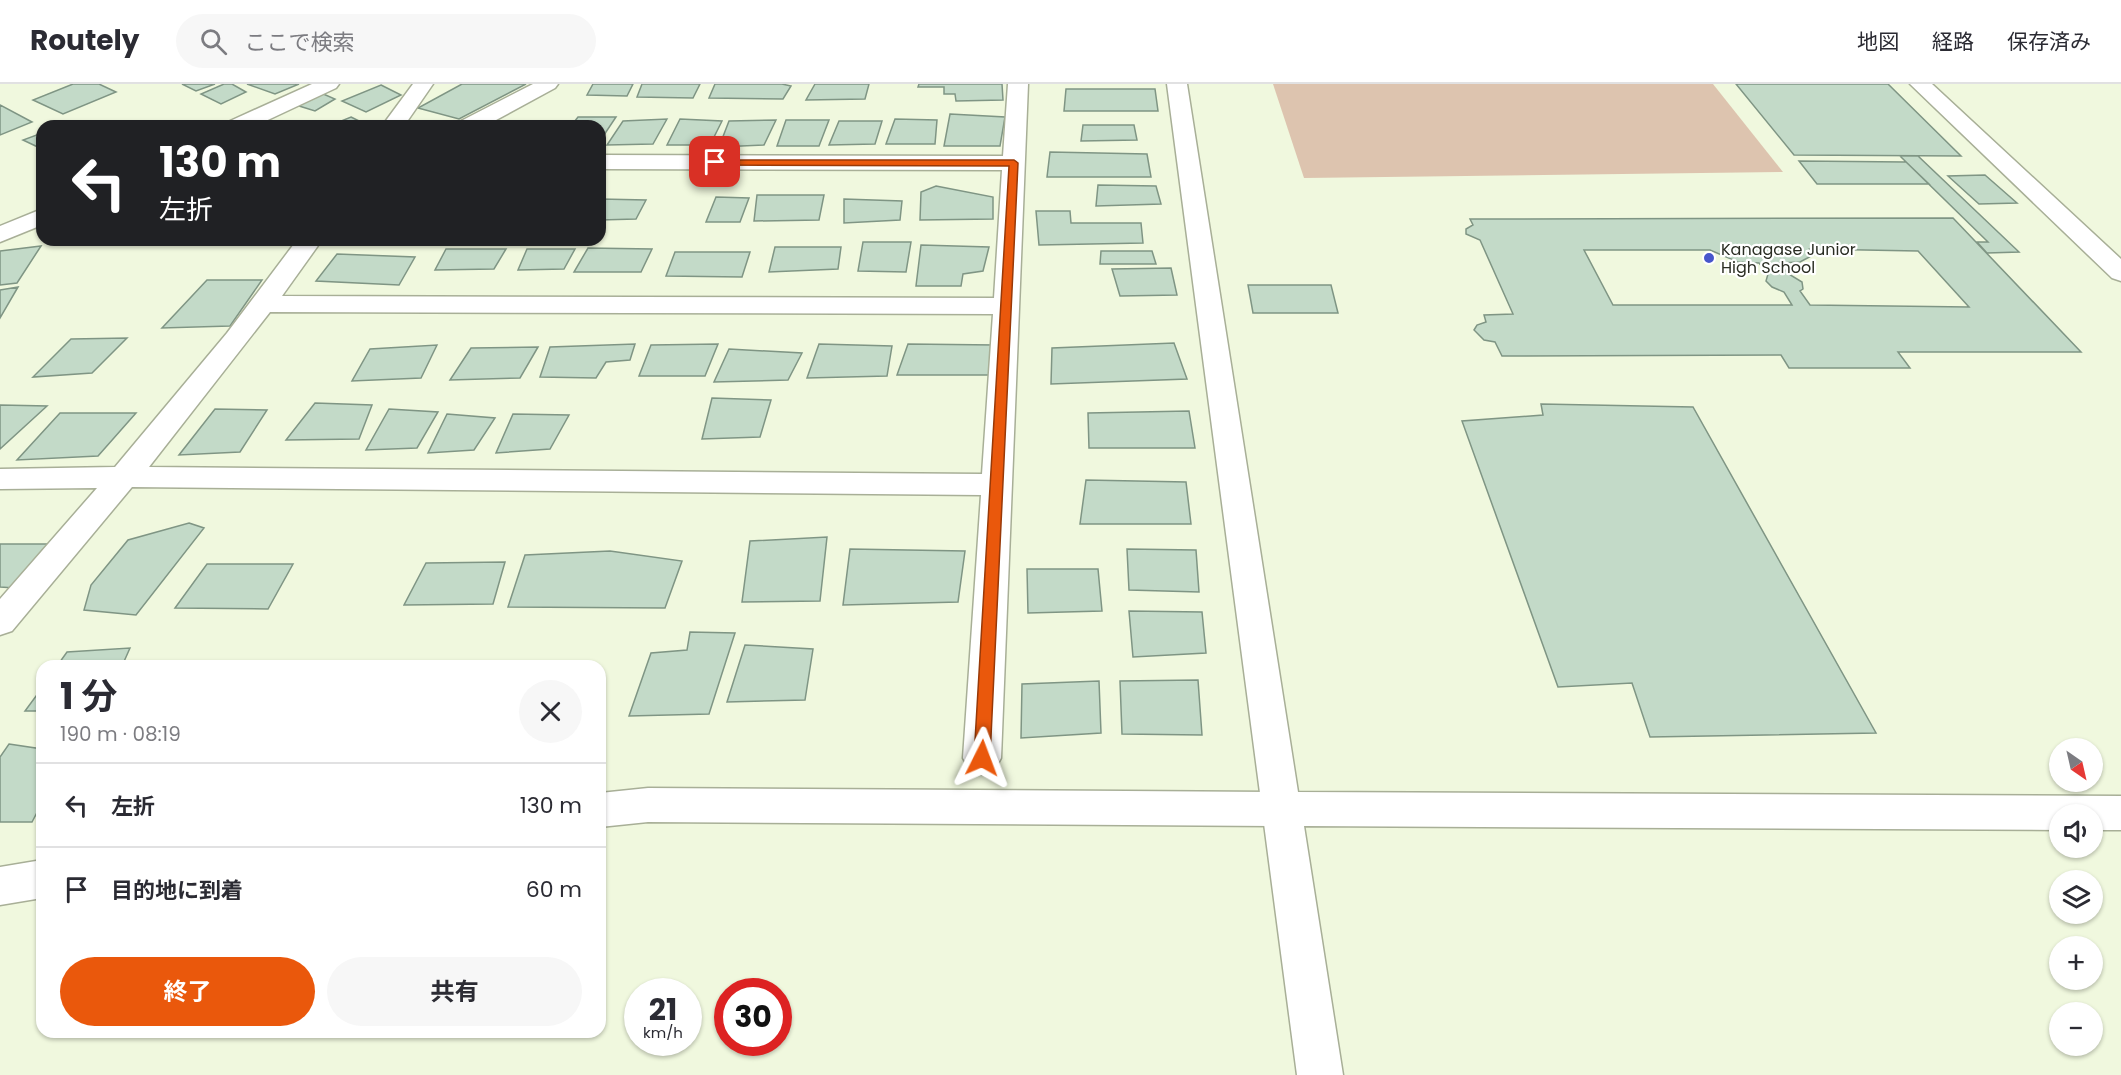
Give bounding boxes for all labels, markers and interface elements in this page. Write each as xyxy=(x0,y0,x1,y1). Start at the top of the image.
search box xyxy=(176,14,596,68)
text: Routely xyxy=(30,21,140,60)
icon: search xyxy=(197,25,230,58)
text: ここで検索 xyxy=(245,27,355,58)
text: 地図 xyxy=(1857,27,1899,56)
text: 経路 xyxy=(1932,27,1974,56)
text: 保存済み xyxy=(2007,27,2091,56)
text: 130 m xyxy=(159,133,281,192)
pin xyxy=(689,136,740,187)
icon: left xyxy=(60,144,138,222)
icon: arrive xyxy=(698,145,731,178)
text: 左折 xyxy=(159,191,213,228)
place label: Kanagase Junior High School xyxy=(1721,238,1856,279)
marker: Kanagase Junior High School xyxy=(1702,251,1716,265)
text: 1 分 xyxy=(60,671,117,722)
button: close xyxy=(519,680,582,743)
text: 190 m · 08:19 xyxy=(60,720,181,748)
position arrow xyxy=(950,726,1014,790)
north arrow xyxy=(2049,738,2103,792)
map controls xyxy=(2049,738,2103,1056)
icon: left xyxy=(60,789,93,822)
text: 130 m xyxy=(520,790,582,821)
text: 左折 xyxy=(111,791,155,822)
button: sound xyxy=(2049,804,2103,858)
button: layers xyxy=(2049,870,2103,924)
icon: arrive xyxy=(60,873,93,906)
text: 60 m xyxy=(526,874,582,905)
text: 目的地に到着 xyxy=(111,875,243,906)
button: + xyxy=(2049,936,2103,990)
button: 終了 xyxy=(60,957,315,1026)
button: 共有 xyxy=(327,957,582,1026)
speed limit sign: 30 xyxy=(714,978,792,1056)
text: 21 xyxy=(649,988,677,1031)
button: − xyxy=(2049,1002,2103,1056)
text: km/h xyxy=(643,1022,683,1043)

